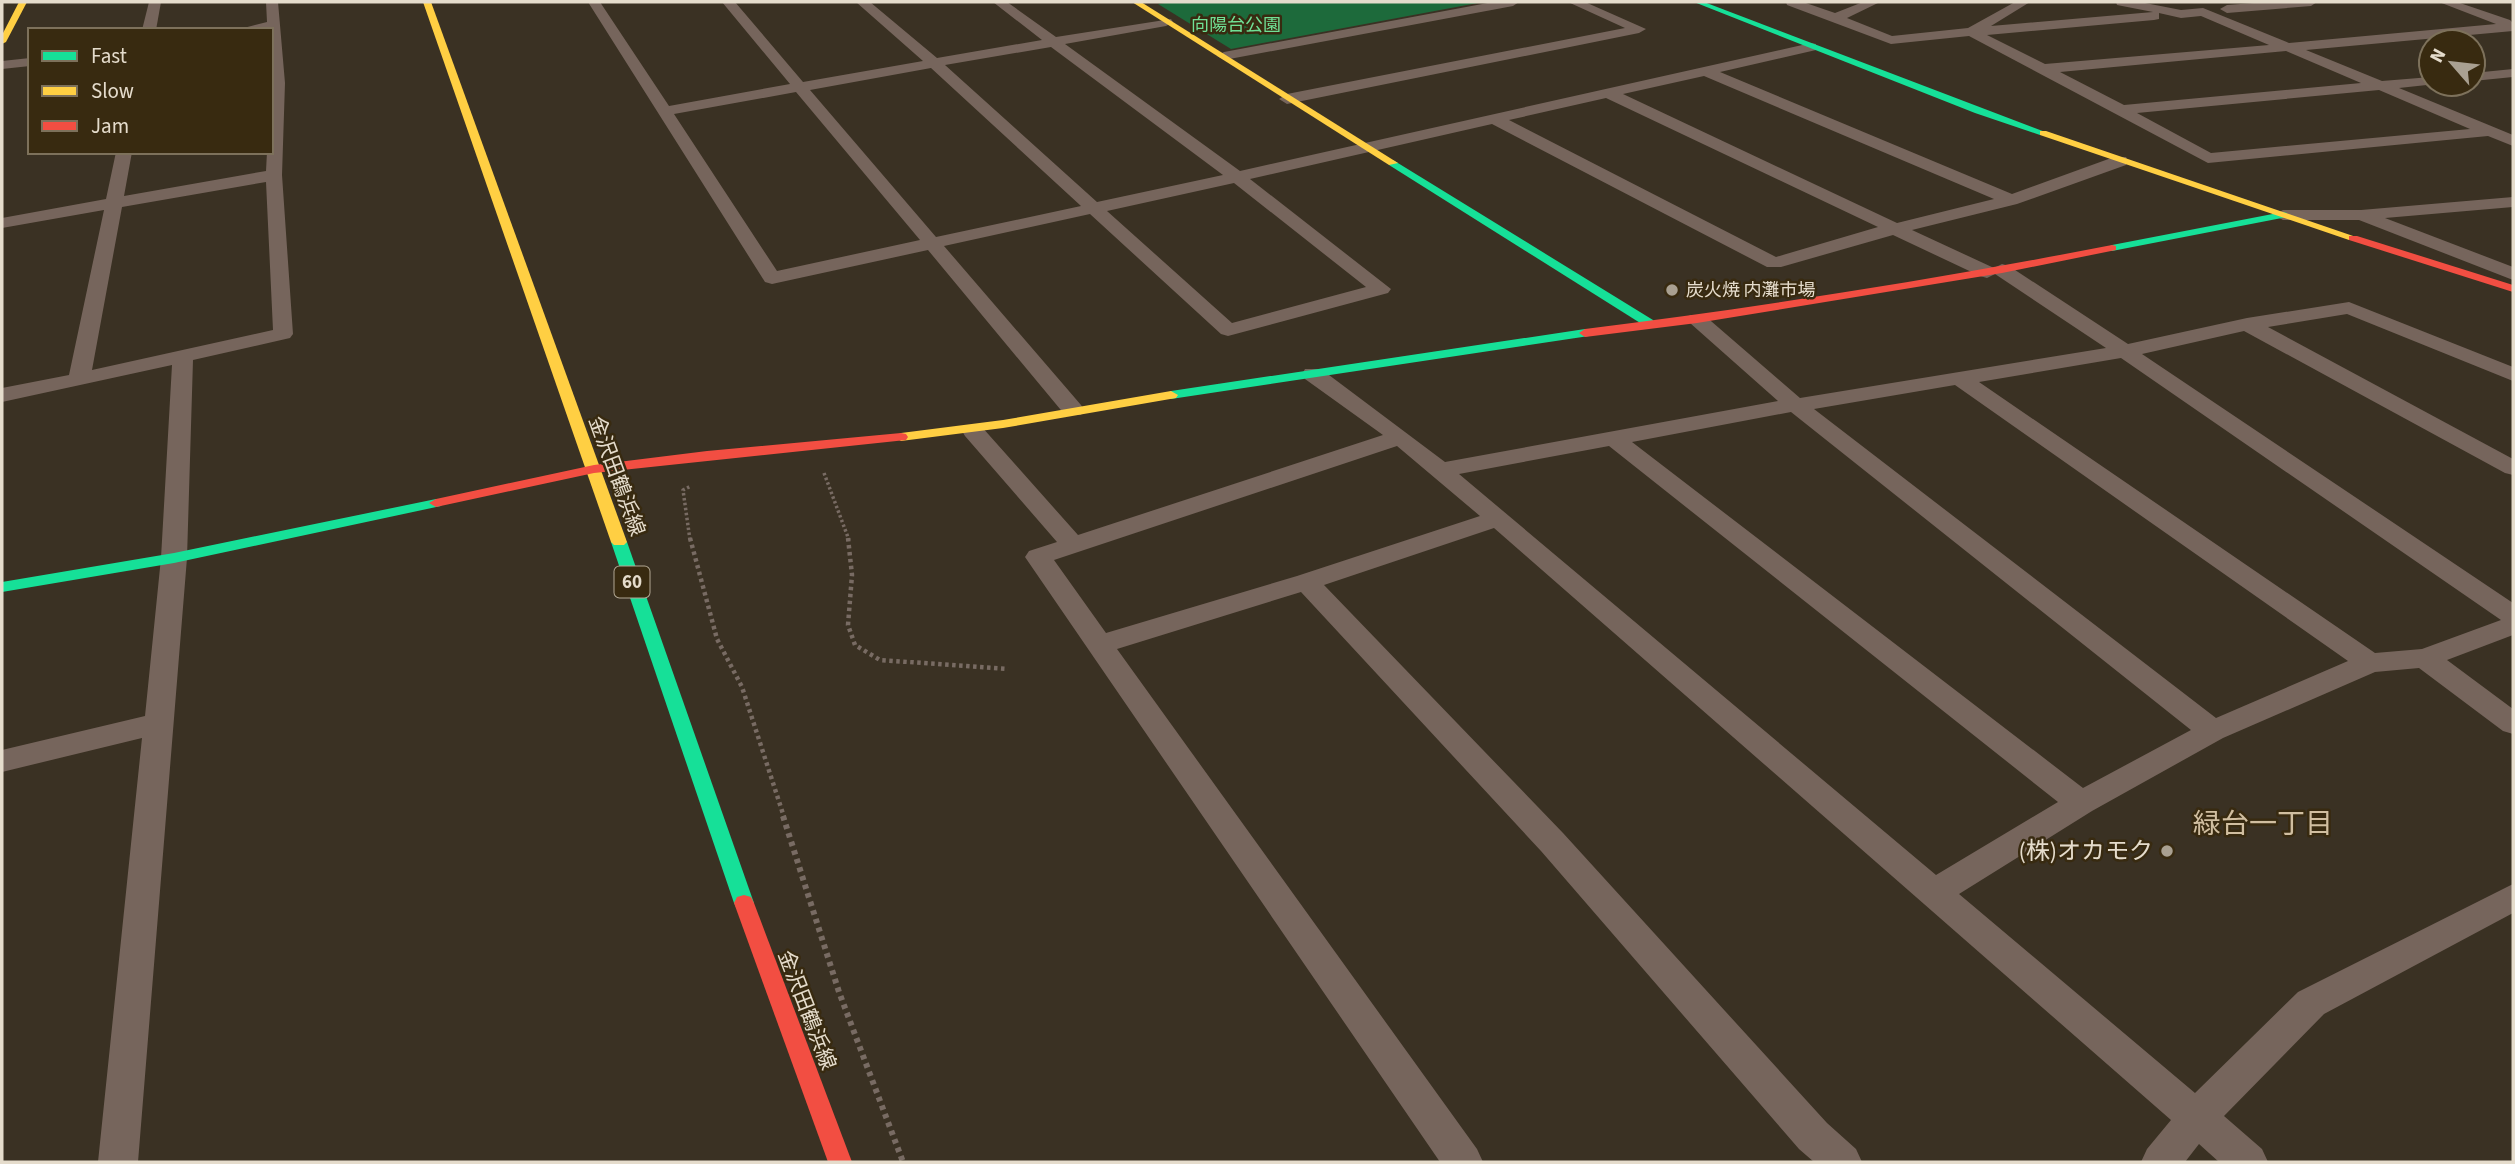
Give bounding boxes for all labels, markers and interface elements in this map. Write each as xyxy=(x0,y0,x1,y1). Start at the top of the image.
park label: 向陽台公園 xyxy=(1191,13,1281,38)
legend xyxy=(28,28,273,154)
north arrow xyxy=(2417,28,2487,98)
text: Fast xyxy=(91,41,127,71)
text: N xyxy=(2423,44,2453,68)
text: Slow xyxy=(91,76,134,106)
text: Jam xyxy=(91,111,129,141)
place label: 炭火焼 内灘市場 xyxy=(1686,278,1816,303)
marker: 炭火焼 内灘市場 xyxy=(1664,282,1680,298)
street label: 金沢田鶴浜線 xyxy=(581,412,653,540)
road number: 60 xyxy=(614,566,650,597)
district label: 緑台一丁目 xyxy=(2193,804,2333,844)
place label: (株)オカモク xyxy=(2018,834,2153,869)
marker: (株)オカモク xyxy=(2159,843,2175,859)
street label: 金沢田鶴浜線 xyxy=(770,946,844,1074)

